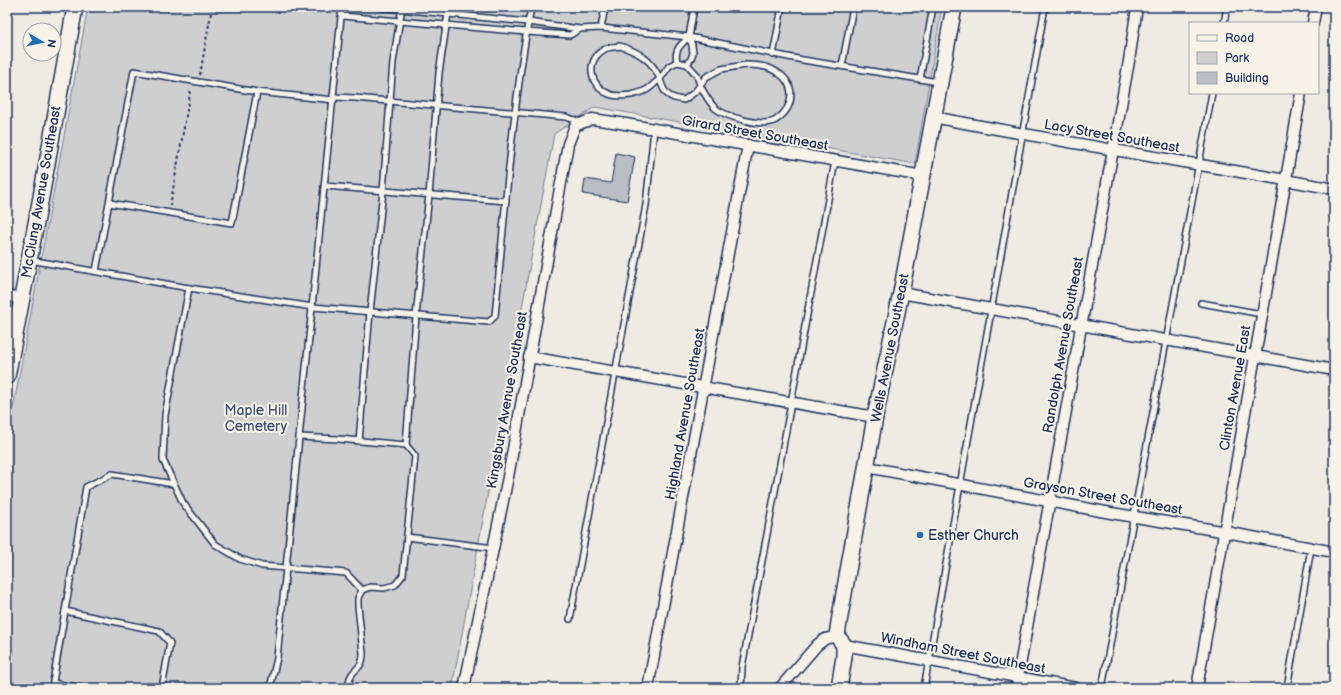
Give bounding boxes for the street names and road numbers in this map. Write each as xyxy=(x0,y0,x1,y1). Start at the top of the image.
street label: McClung Avenue Southeast xyxy=(18,104,65,279)
street label: Girard Street Southeast xyxy=(681,112,830,154)
street label: Lacy Street Southeast xyxy=(1043,116,1182,156)
street label: Randolph Avenue Southeast xyxy=(1039,255,1087,434)
street label: Wells Avenue Southeast xyxy=(867,271,913,424)
street label: Kingsbury Avenue Southeast xyxy=(483,309,531,490)
street label: Clinton Avenue East xyxy=(1216,323,1255,452)
street label: Highland Avenue Southeast xyxy=(662,326,709,501)
street label: Grayson Street Southeast xyxy=(1022,474,1185,518)
street label: Windham Street Southeast xyxy=(879,629,1048,677)

